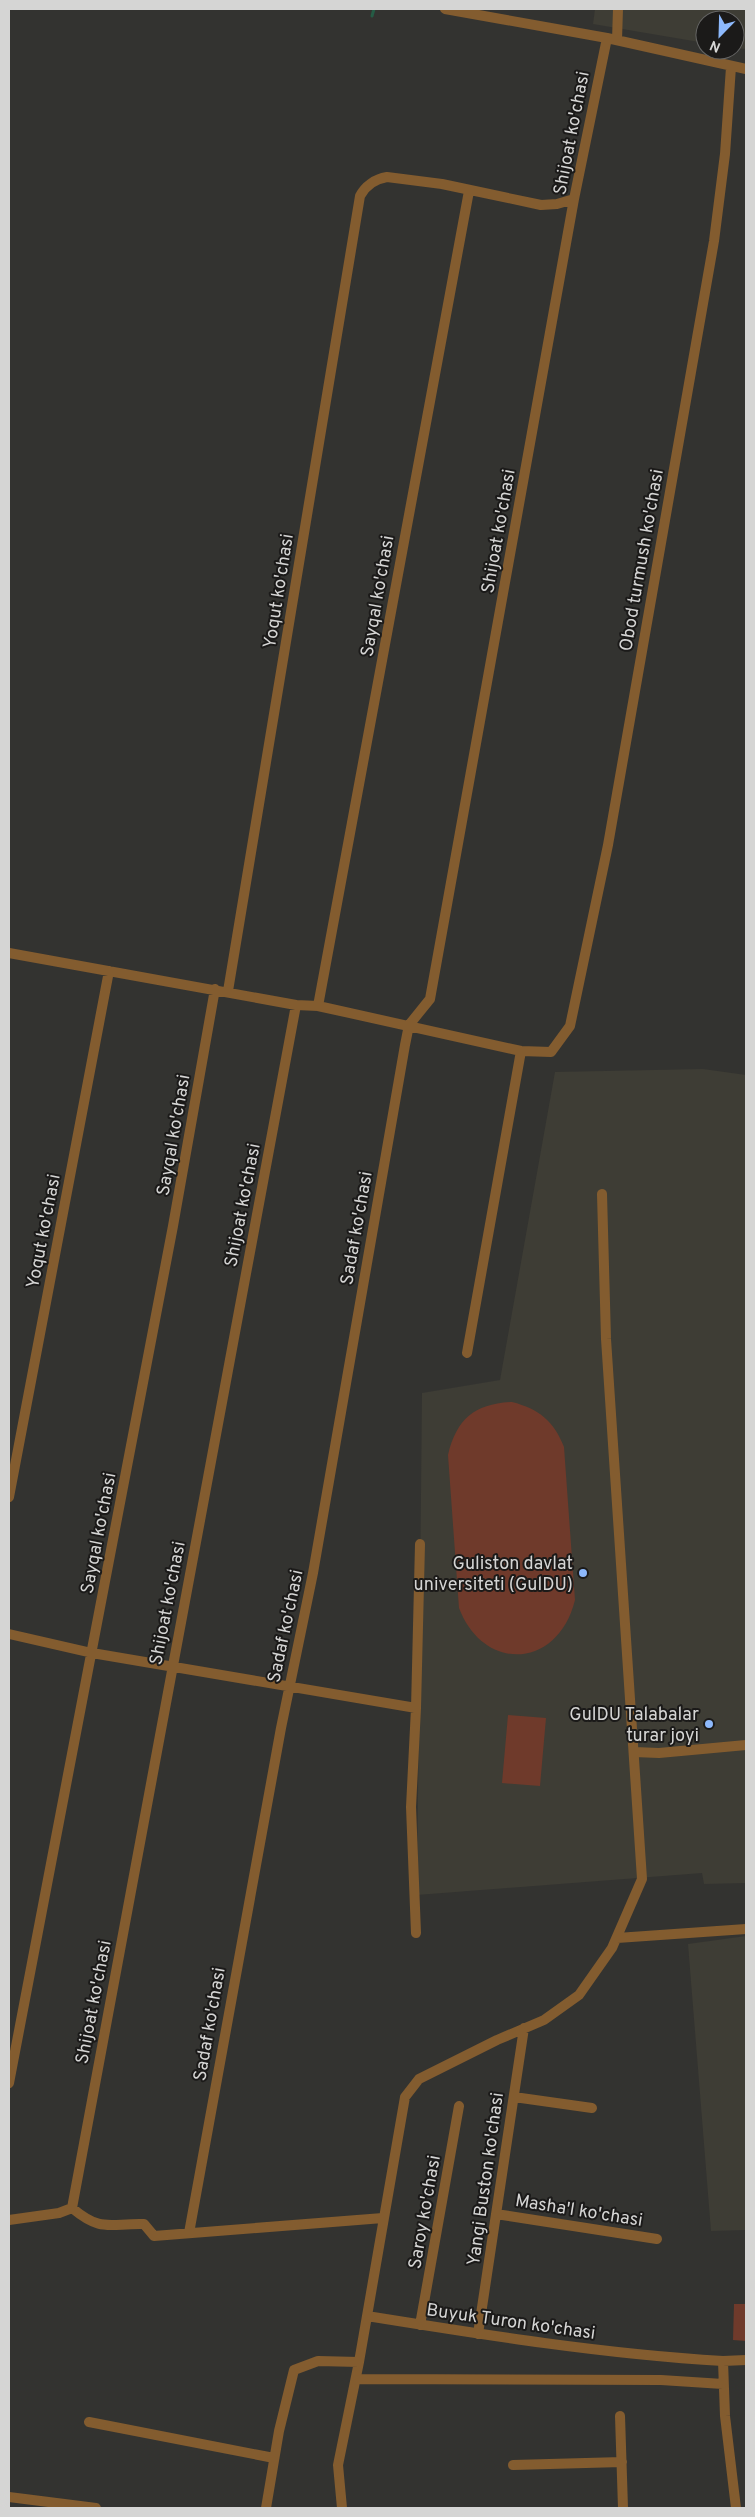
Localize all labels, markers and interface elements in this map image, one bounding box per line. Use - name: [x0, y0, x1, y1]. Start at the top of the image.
- north arrow: [695, 10, 745, 60]
- text: N: [708, 36, 723, 55]
- street label: Shijoat ko'chasi: [549, 69, 596, 197]
- street label: Shijoat ko'chasi: [477, 467, 522, 595]
- street label: Obod turmush ko'chasi: [615, 467, 670, 653]
- street label: Yoqut ko'chasi: [259, 532, 300, 650]
- street label: Sayqal ko'chasi: [356, 534, 400, 659]
- street label: Sayqal ko'chasi: [152, 1073, 196, 1198]
- street label: Shijoat ko'chasi: [220, 1141, 267, 1269]
- street label: Sadaf ko'chasi: [336, 1170, 379, 1287]
- street label: Yoqut ko'chasi: [22, 1172, 67, 1290]
- street label: Sayqal ko'chasi: [76, 1471, 122, 1596]
- street label: Shijoat ko'chasi: [145, 1539, 192, 1667]
- place label: Guliston davlat universiteti (GulDU): [414, 1553, 573, 1597]
- marker: Guliston davlat universiteti (GulDU): [577, 1567, 589, 1579]
- street label: Sadaf ko'chasi: [263, 1568, 310, 1685]
- place label: GulDU Talabalar turar joyi: [569, 1704, 699, 1748]
- marker: GulDU Talabalar turar joyi: [703, 1718, 715, 1730]
- street label: Shijoat ko'chasi: [71, 1938, 118, 2066]
- street label: Sadaf ko'chasi: [189, 1966, 232, 2083]
- street label: Yangi Buston ko'chasi: [463, 2091, 510, 2268]
- street label: Saroy ko'chasi: [404, 2153, 447, 2271]
- street label: Masha'l ko'chasi: [513, 2190, 644, 2233]
- street label: Buyuk Turon ko'chasi: [425, 2299, 597, 2346]

